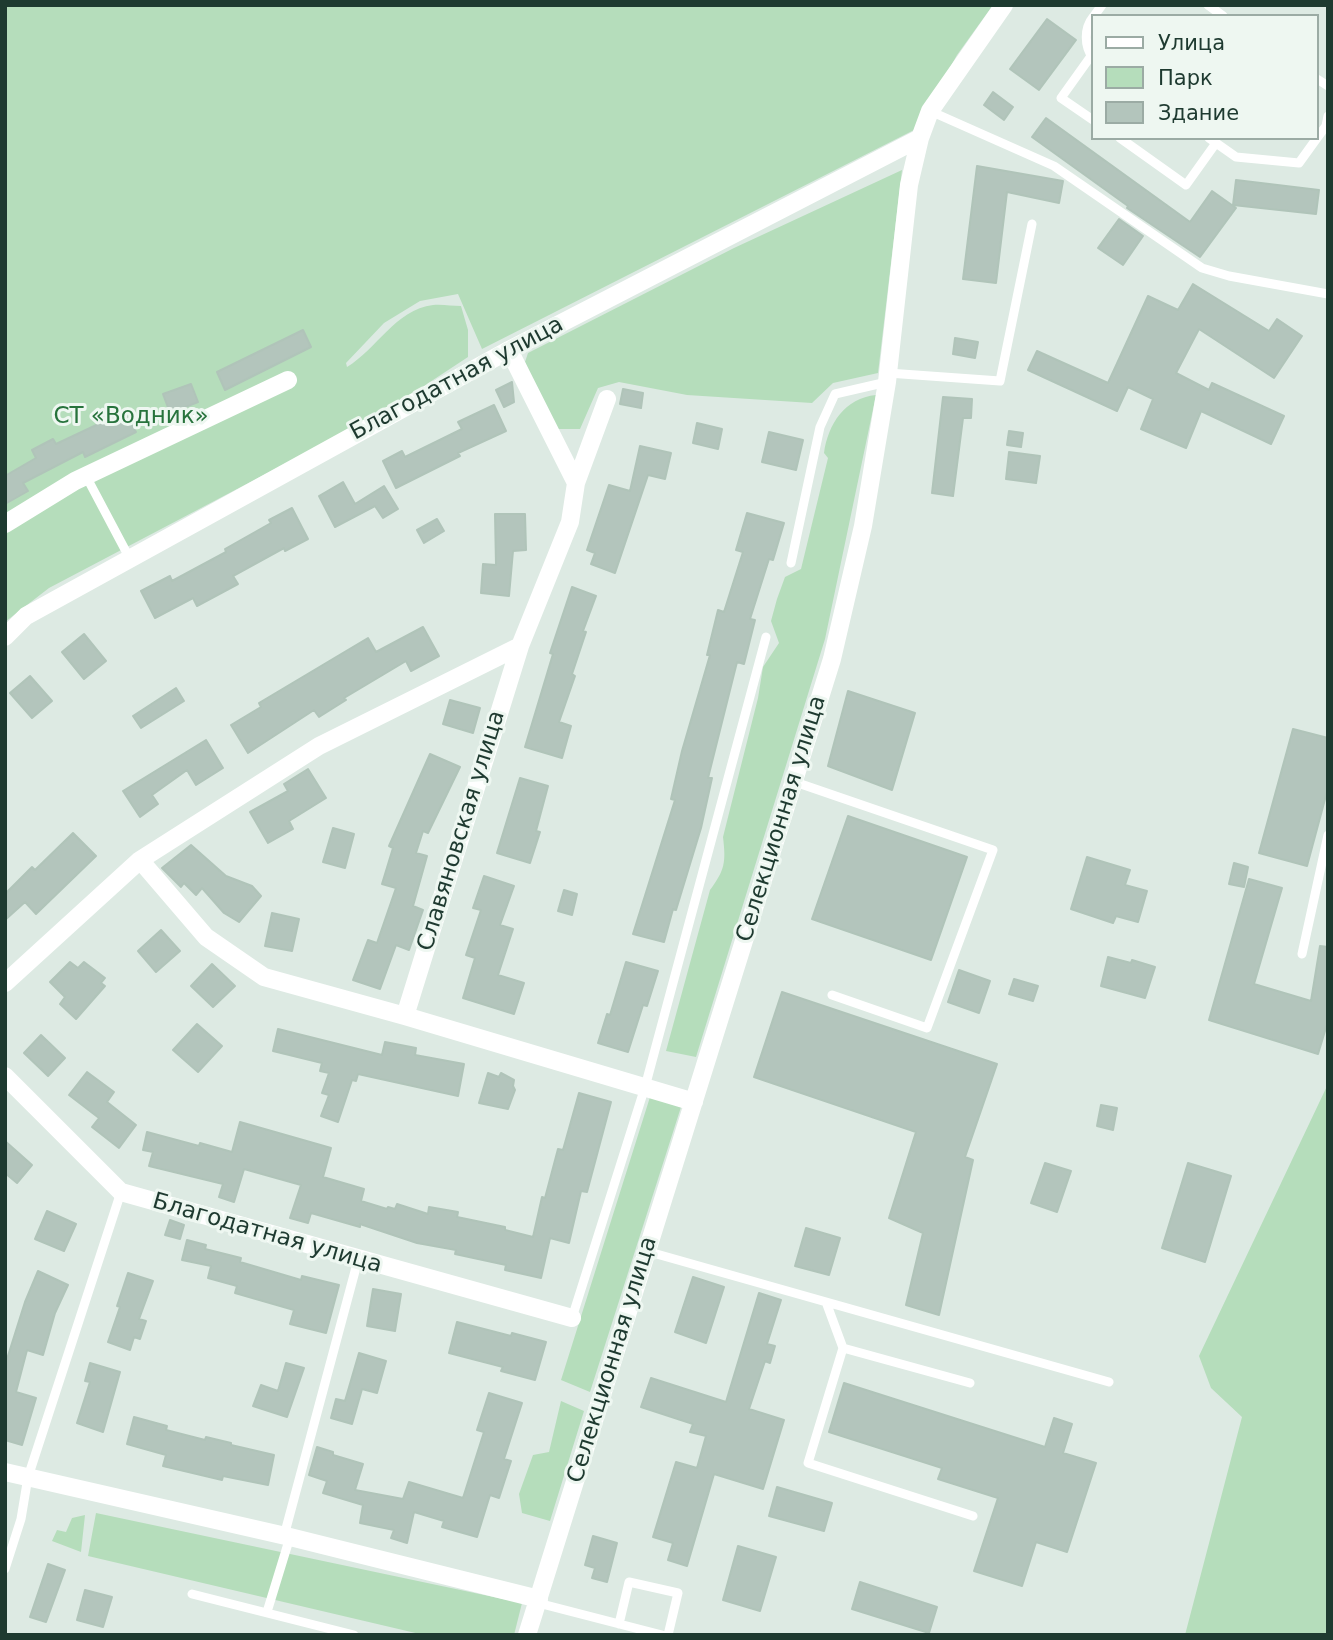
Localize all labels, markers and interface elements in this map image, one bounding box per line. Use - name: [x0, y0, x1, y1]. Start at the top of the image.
- legend: [1092, 14, 1319, 140]
- text: Улица: [1158, 31, 1225, 55]
- text: Парк: [1158, 66, 1213, 90]
- text: Здание: [1158, 101, 1239, 125]
- street label: Благодатная улица: [346, 311, 568, 447]
- park label: СТ «Водник»: [53, 403, 209, 431]
- street label: Селекционная улица: [731, 693, 833, 945]
- street label: Славяновская улица: [412, 708, 512, 954]
- street label: Благодатная улица: [149, 1188, 385, 1280]
- street label: Селекционная улица: [562, 1234, 664, 1486]

